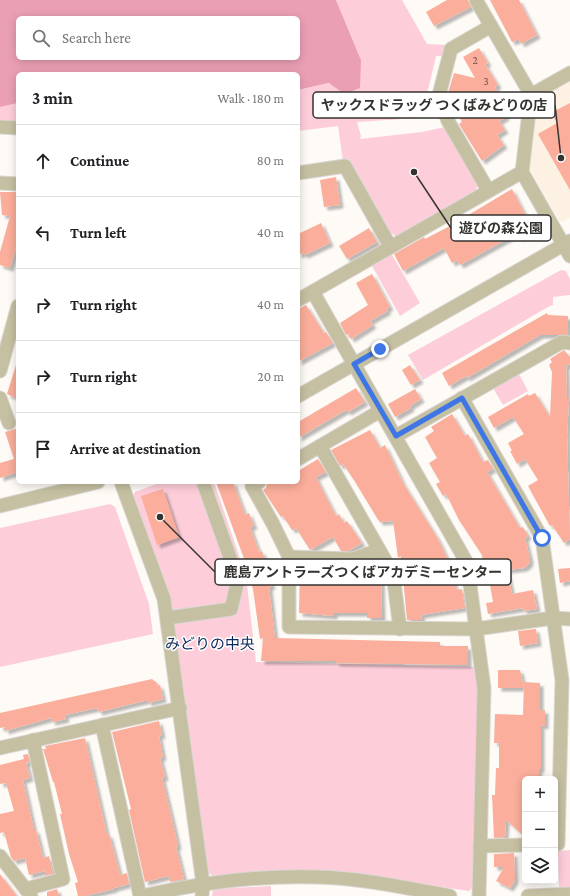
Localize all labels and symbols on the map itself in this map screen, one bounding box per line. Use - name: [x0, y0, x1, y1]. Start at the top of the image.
- house number: 2: [472, 54, 478, 66]
- house number: 3: [483, 75, 489, 87]
- callout: ヤックスドラッグ つくばみどりの店: [313, 92, 555, 118]
- text: ヤックスドラッグ つくばみどりの店: [321, 97, 547, 113]
- callout: 遊びの森公園: [451, 215, 551, 241]
- text: 遊びの森公園: [459, 220, 543, 236]
- route end: [371, 340, 389, 358]
- route start: [533, 529, 551, 547]
- callout: 鹿島アントラーズつくばアカデミーセンター: [215, 559, 511, 585]
- text: 鹿島アントラーズつくばアカデミーセンター: [224, 564, 502, 580]
- district label: みどりの中央: [165, 636, 255, 652]

